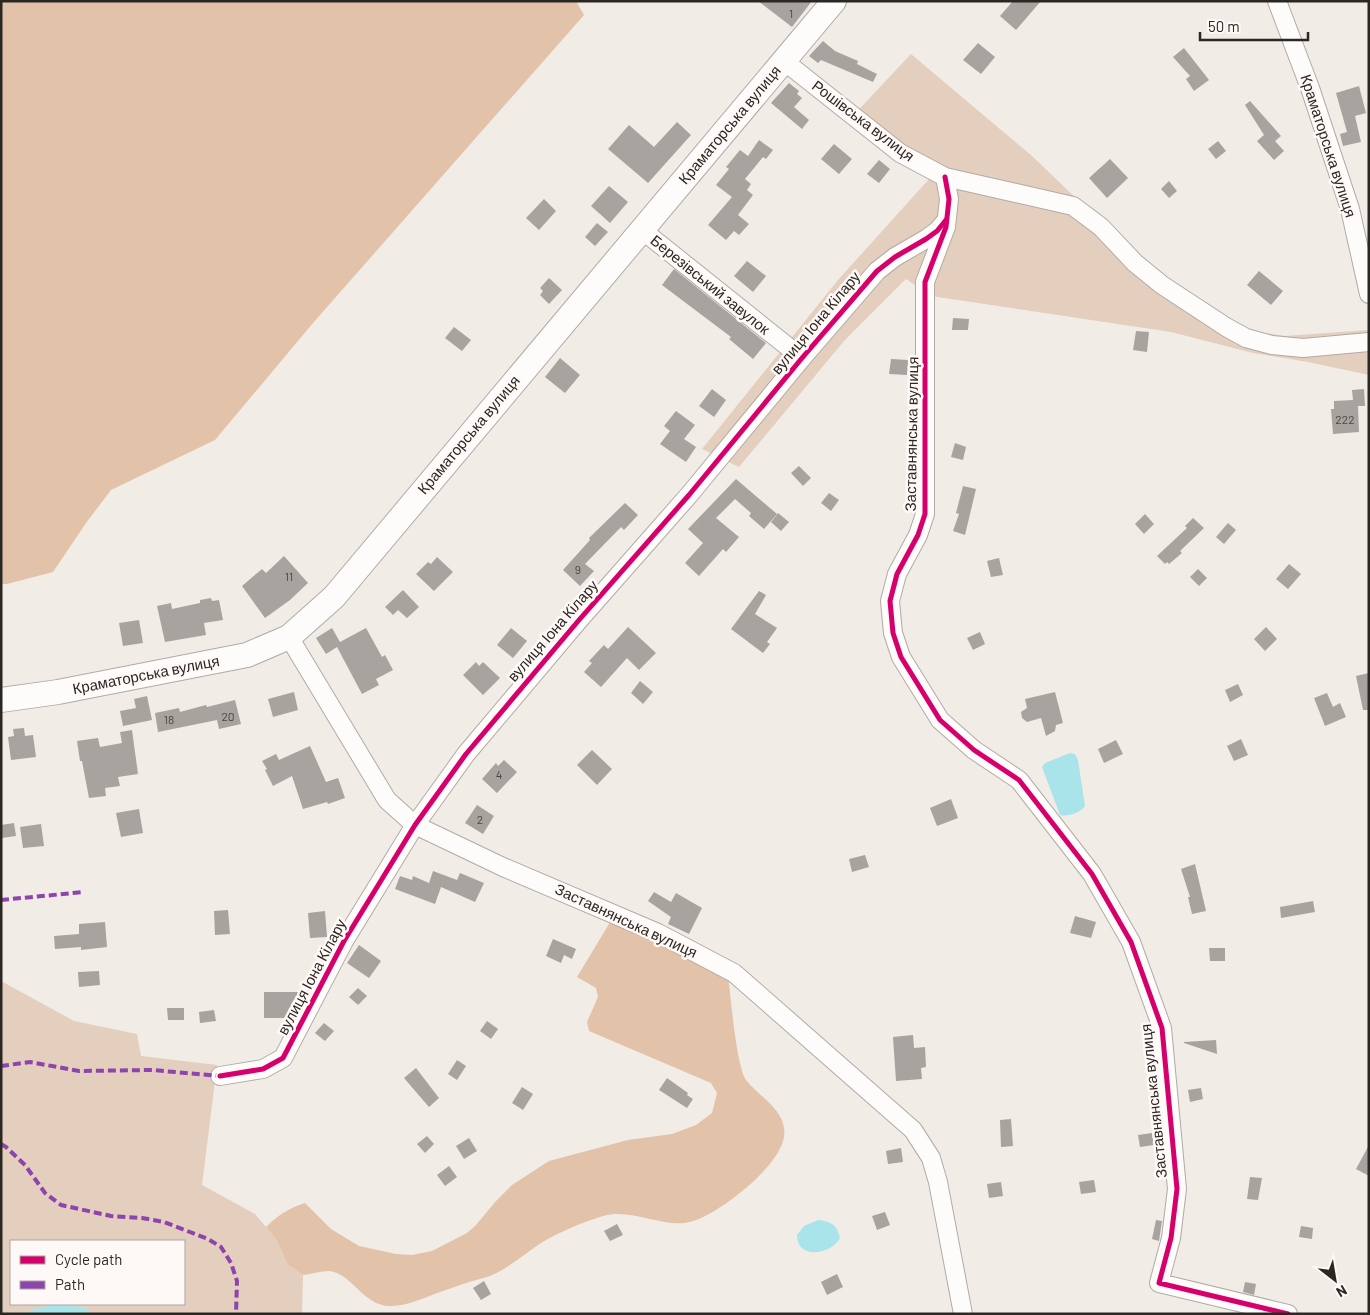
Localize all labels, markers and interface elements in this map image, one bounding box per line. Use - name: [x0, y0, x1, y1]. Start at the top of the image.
- house number: 1: [789, 6, 793, 20]
- scale bar: [1200, 10, 1308, 42]
- text: 50 m: [1208, 17, 1240, 35]
- street label: Краматорська вулиця: [674, 61, 784, 187]
- street label: Краматорська вулиця: [1297, 72, 1361, 219]
- street label: Рошівська вулиця: [809, 76, 918, 164]
- street label: Березівський завулок: [647, 231, 774, 338]
- street label: вулиця Іона Кілару: [767, 267, 864, 377]
- street label: Заставнянська вулиця: [901, 356, 921, 512]
- street label: Краматорська вулиця: [413, 371, 523, 497]
- house number: 222: [1335, 412, 1355, 426]
- house number: 9: [575, 562, 581, 576]
- house number: 11: [285, 569, 293, 583]
- street label: вулиця Іона Кілару: [503, 576, 602, 685]
- street label: Краматорська вулиця: [71, 651, 221, 697]
- house number: 20: [221, 709, 235, 723]
- house number: 18: [164, 712, 174, 726]
- house number: 4: [496, 767, 502, 781]
- house number: 2: [477, 812, 483, 826]
- street label: Заставнянська вулиця: [552, 879, 700, 961]
- street label: вулиця Іона Кілару: [273, 915, 349, 1038]
- street label: Заставнянська вулиця: [1136, 1023, 1170, 1179]
- legend: [10, 1240, 185, 1305]
- text: Cycle path: [55, 1250, 122, 1268]
- north arrow: [1310, 1255, 1360, 1305]
- text: Path: [55, 1275, 85, 1293]
- text: N: [1334, 1282, 1350, 1301]

